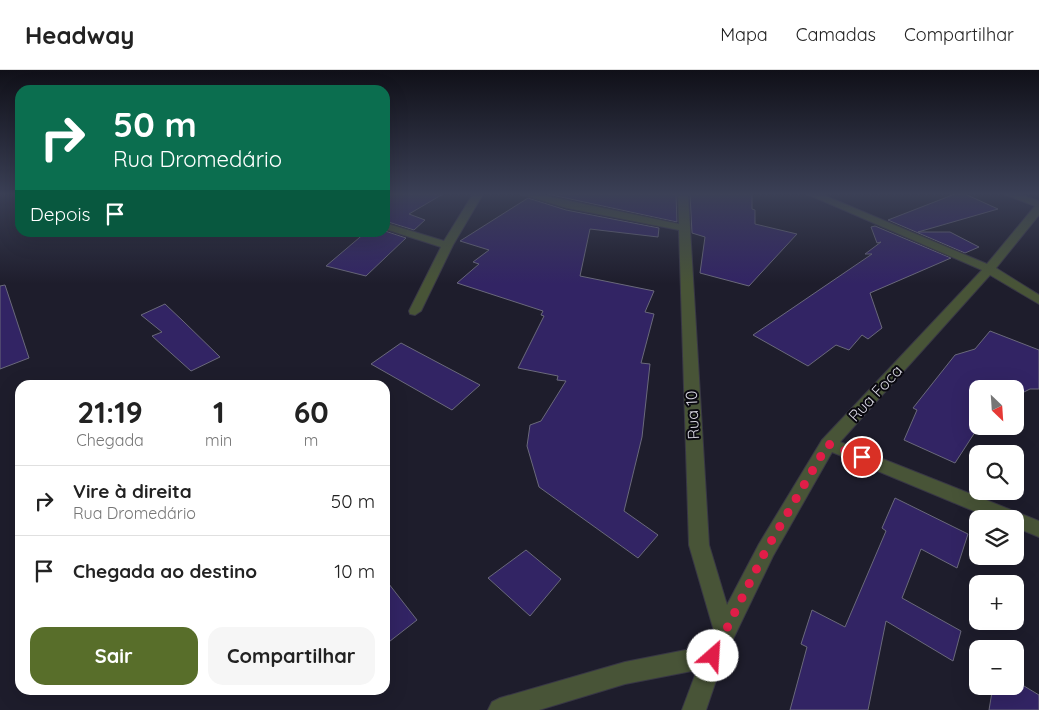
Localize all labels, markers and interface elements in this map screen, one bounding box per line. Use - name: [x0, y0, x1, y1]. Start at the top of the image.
- text: Headway: [25, 20, 134, 50]
- text: Mapa: [720, 23, 768, 46]
- text: Camadas: [796, 23, 876, 46]
- text: Compartilhar: [904, 23, 1014, 46]
- text: 50 m: [113, 102, 197, 146]
- icon: right: [30, 105, 95, 170]
- text: Rua Dromedário: [113, 145, 282, 173]
- icon: arrive: [101, 200, 129, 228]
- text: Depois: [30, 202, 91, 226]
- street label: Rua Foca: [844, 361, 906, 425]
- north arrow: [969, 380, 1024, 435]
- map controls: [969, 380, 1024, 695]
- street label: Rua 10: [681, 390, 703, 440]
- text: 21:19: [77, 393, 143, 431]
- text: 1: [213, 393, 225, 431]
- text: 60: [294, 393, 329, 431]
- text: Chegada: [76, 430, 144, 450]
- text: min: [205, 430, 232, 450]
- text: m: [304, 430, 318, 450]
- pin: [841, 436, 883, 478]
- icon: arrive: [848, 443, 876, 471]
- button: search: [969, 445, 1024, 500]
- text: Vire à direita: [73, 479, 192, 503]
- icon: right: [30, 487, 58, 515]
- text: 50 m: [331, 489, 375, 513]
- text: Rua Dromedário: [73, 503, 196, 523]
- button: layers: [969, 510, 1024, 565]
- icon: arrive: [30, 557, 58, 585]
- text: Chegada ao destino: [73, 559, 257, 583]
- text: 10 m: [334, 559, 375, 583]
- button: +: [969, 575, 1024, 630]
- button: Sair: [30, 627, 198, 685]
- button: Compartilhar: [208, 627, 375, 685]
- position arrow: [686, 629, 738, 681]
- button: −: [969, 640, 1024, 695]

